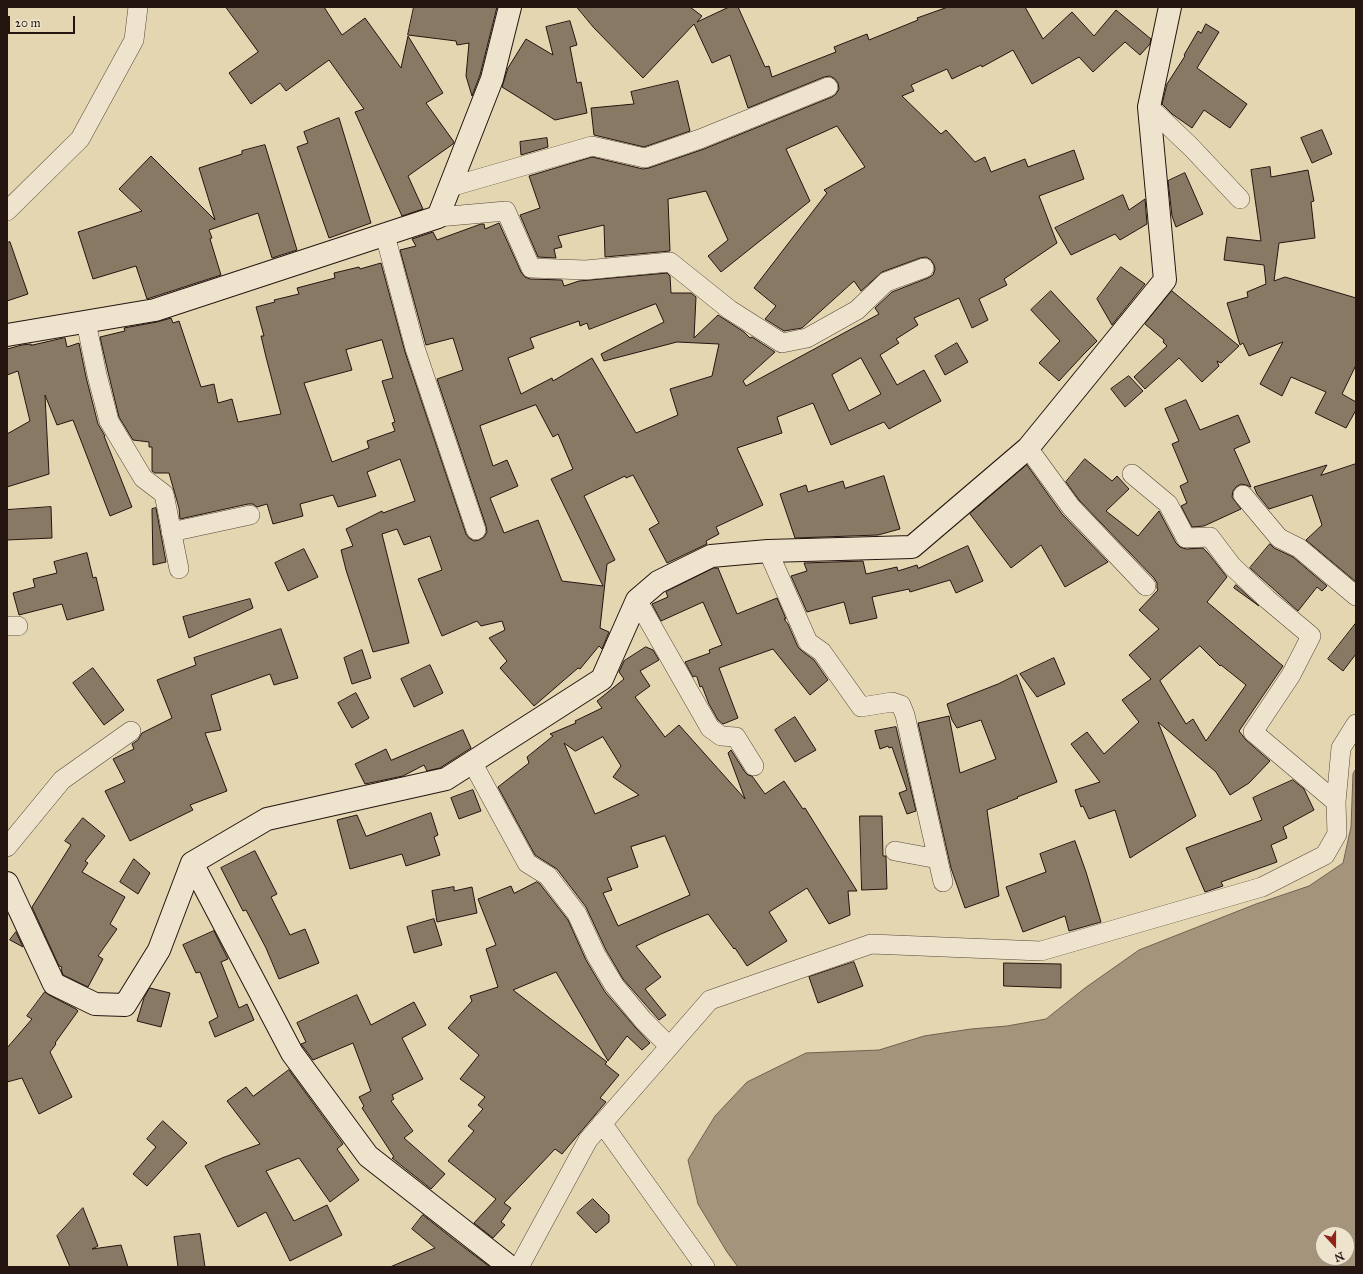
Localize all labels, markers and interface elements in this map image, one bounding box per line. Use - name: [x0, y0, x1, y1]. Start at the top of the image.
- scale bar: [10, 8, 77, 34]
- text: 20 m: [15, 16, 41, 30]
- north arrow: [1315, 1226, 1355, 1266]
- text: N: [1332, 1249, 1346, 1264]

